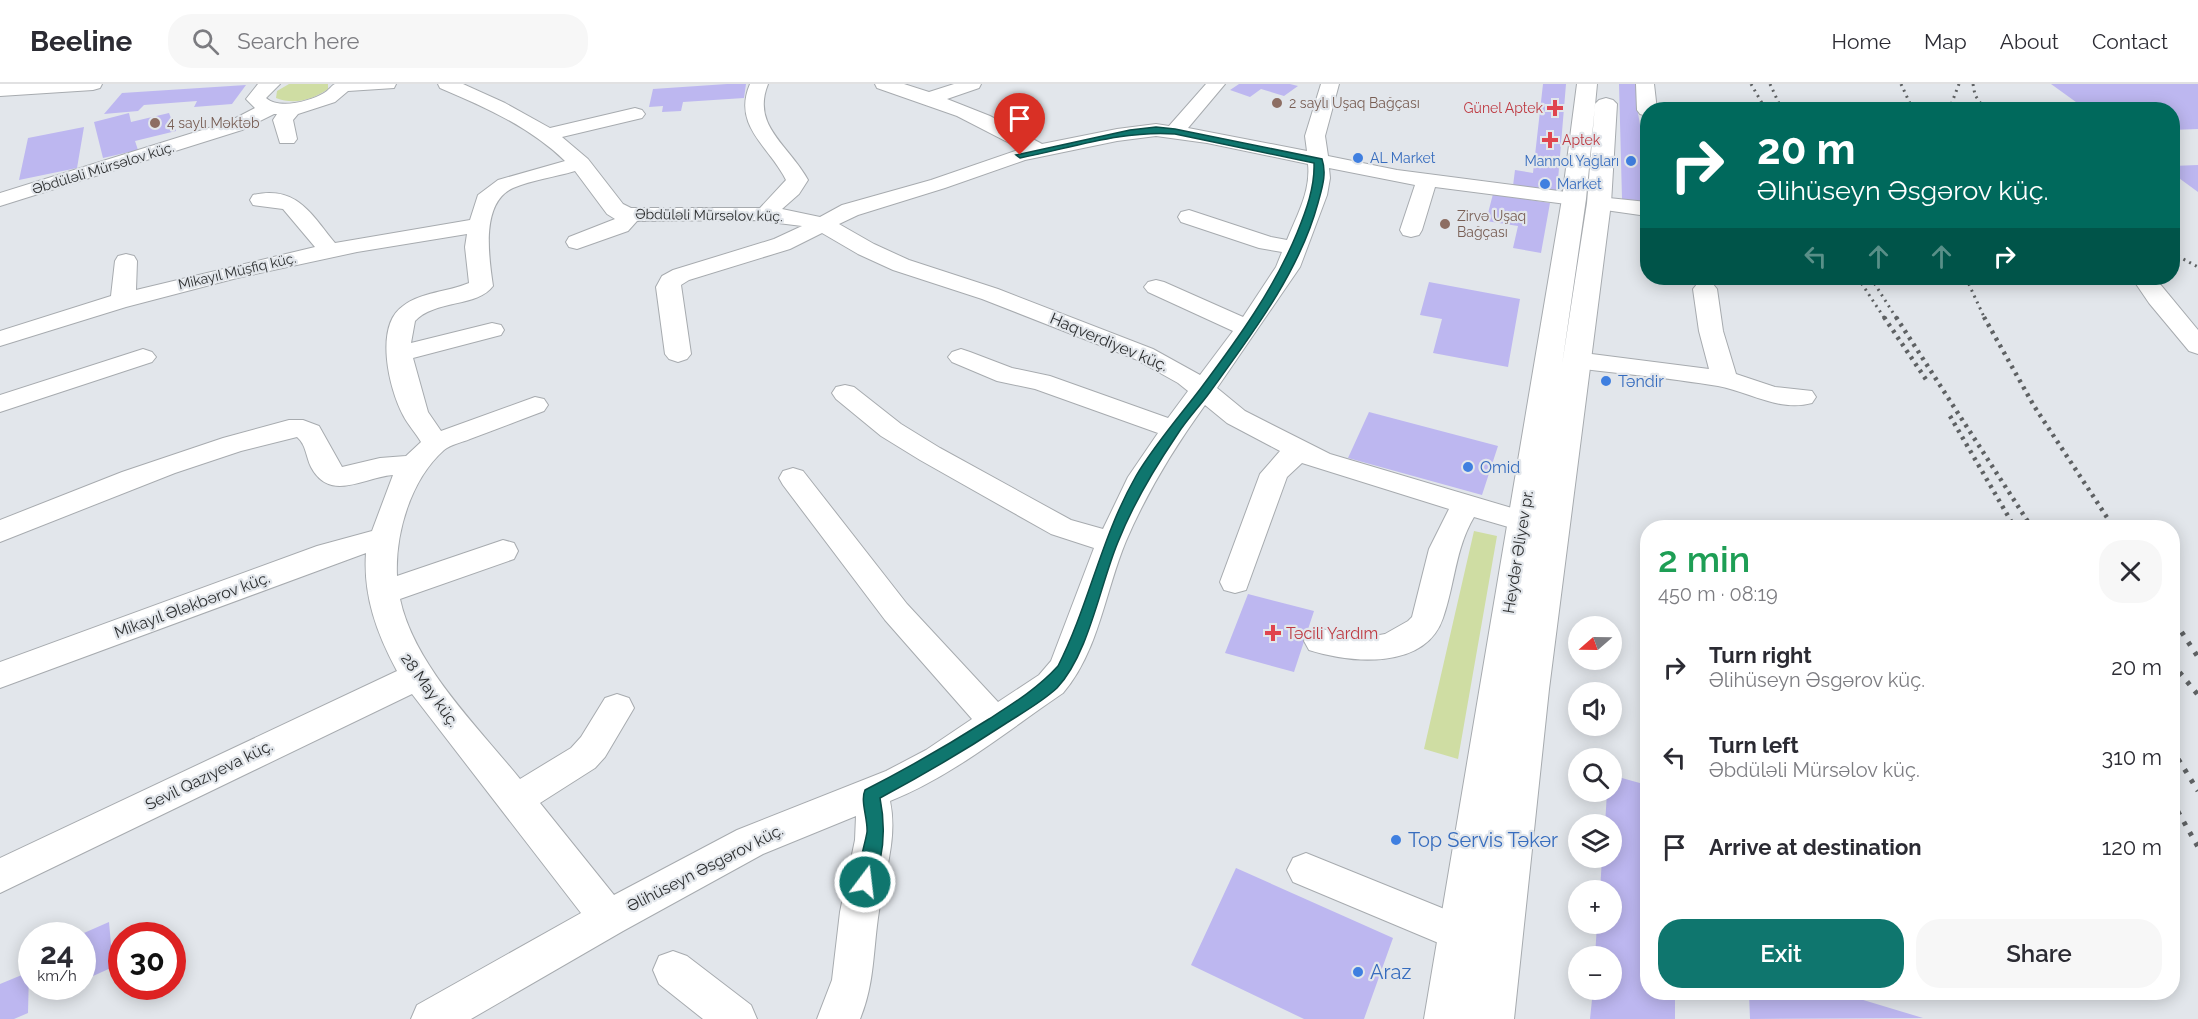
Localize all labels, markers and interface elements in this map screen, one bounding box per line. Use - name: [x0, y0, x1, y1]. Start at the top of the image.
- search box: [168, 14, 588, 68]
- text: Beeline: [30, 25, 132, 58]
- icon: search: [189, 25, 222, 58]
- text: Search here: [237, 28, 359, 54]
- text: Home: [1832, 29, 1891, 54]
- text: Map: [1924, 29, 1967, 54]
- text: About: [2000, 29, 2059, 54]
- text: Contact: [2092, 29, 2168, 54]
- pin: [994, 93, 1045, 155]
- place label: 2 saylı Uşaq Bağçası: [1289, 95, 1420, 111]
- marker: 2 saylı Uşaq Bağçası: [1270, 96, 1284, 110]
- place label: Günel Aptek: [1464, 100, 1544, 116]
- marker: Günel Aptek: [1548, 101, 1562, 115]
- icon: arrive: [1003, 102, 1036, 135]
- place label: 4 saylı Məktəb: [167, 115, 260, 131]
- marker: 4 saylı Məktəb: [148, 116, 162, 130]
- text: 20 m: [1757, 125, 1856, 174]
- icon: right: [1658, 126, 1736, 204]
- place label: Aptek: [1562, 132, 1601, 148]
- marker: Aptek: [1543, 133, 1557, 147]
- street label: Əbdüləli Mürsəlov küç.: [30, 139, 176, 197]
- place label: AL Market: [1370, 150, 1436, 166]
- marker: AL Market: [1351, 151, 1365, 165]
- place label: Mannol Yağları: [1525, 153, 1619, 169]
- marker: Mannol Yağları: [1624, 154, 1638, 168]
- text: Əlihüseyn Əsgərov küç.: [1757, 175, 2049, 206]
- place label: Market: [1557, 176, 1602, 192]
- marker: Market: [1538, 177, 1552, 191]
- street label: Əbdüləli Mürsəlov küç.: [635, 206, 783, 224]
- place label: Zirvə Uşaq Bağçası: [1457, 208, 1526, 240]
- marker: Zirvə Uşaq Bağçası: [1438, 217, 1452, 231]
- icon: left: [1799, 240, 1832, 273]
- icon: ahead: [1862, 240, 1895, 273]
- icon: ahead: [1925, 240, 1958, 273]
- icon: right: [1988, 240, 2021, 273]
- street label: Mikayıl Müşfiq küç.: [177, 250, 297, 292]
- street label: Haqverdiyev küç.: [1047, 309, 1171, 375]
- place label: Təndir: [1618, 372, 1664, 391]
- marker: Təndir: [1599, 374, 1613, 388]
- place label: Omid: [1480, 458, 1520, 477]
- marker: Omid: [1461, 460, 1475, 474]
- street label: Heydər Əliyev pr.: [1499, 489, 1537, 615]
- text: 2 min: [1658, 538, 1750, 580]
- button: close: [2099, 540, 2162, 603]
- street label: Mikayıl Ələkbərov küç.: [112, 568, 272, 642]
- text: 450 m · 08:19: [1658, 582, 1778, 606]
- north arrow: [1568, 616, 1622, 670]
- map controls: [1568, 616, 1622, 1000]
- marker: Təcili Yardım: [1264, 624, 1282, 642]
- place label: Təcili Yardım: [1286, 624, 1378, 643]
- text: Turn right: [1709, 642, 1812, 668]
- street label: 28 May küç.: [397, 649, 463, 731]
- icon: right: [1658, 651, 1691, 684]
- text: 20 m: [2111, 654, 2162, 680]
- text: Əlihüseyn Əsgərov küç.: [1709, 668, 1925, 692]
- button: sound: [1568, 682, 1622, 736]
- text: Turn left: [1709, 732, 1799, 758]
- street label: Sevil Qazıyeva küç.: [142, 736, 276, 814]
- icon: left: [1658, 741, 1691, 774]
- text: 310 m: [2102, 744, 2162, 770]
- button: search: [1568, 748, 1622, 802]
- text: Əbdüləli Mürsəlov küç.: [1709, 758, 1920, 782]
- button: layers: [1568, 814, 1622, 868]
- street label: Əlihüseyn Əsgərov küç.: [624, 820, 786, 916]
- place label: Top Servis Təkər: [1408, 828, 1558, 852]
- icon: arrive: [1658, 831, 1691, 864]
- marker: Top Servis Təkər: [1389, 833, 1403, 847]
- text: Arrive at destination: [1709, 834, 1922, 860]
- text: 120 m: [2102, 834, 2162, 860]
- position arrow: [833, 850, 897, 914]
- button: +: [1568, 880, 1622, 934]
- button: Exit: [1658, 919, 1904, 988]
- button: Share: [1916, 919, 2162, 988]
- speed limit sign: 30: [108, 922, 186, 1000]
- text: 24: [40, 936, 74, 971]
- button: −: [1568, 946, 1622, 1000]
- place label: Araz: [1370, 960, 1411, 984]
- marker: Araz: [1351, 965, 1365, 979]
- text: km/h: [37, 967, 77, 985]

